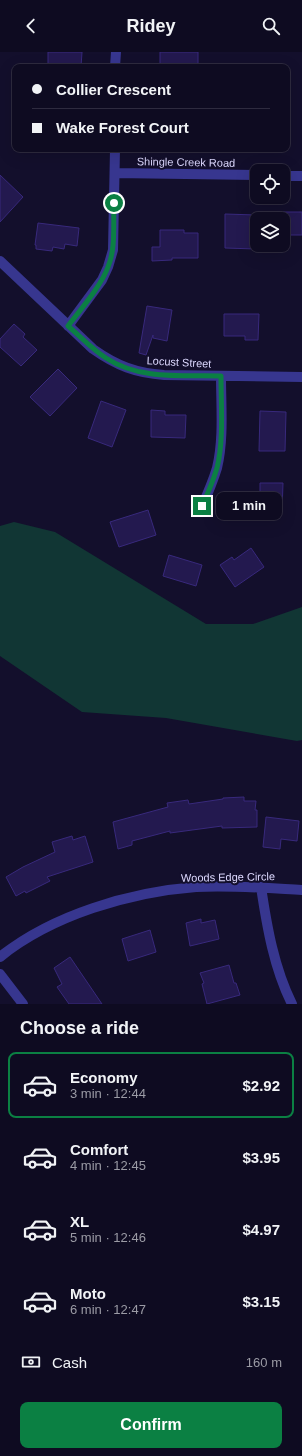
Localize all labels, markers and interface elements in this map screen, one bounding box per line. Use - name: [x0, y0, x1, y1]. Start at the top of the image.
- icon: back: [20, 15, 42, 37]
- icon: search: [260, 15, 282, 37]
- text: Ridey: [126, 16, 176, 36]
- text: Collier Crescent: [56, 81, 171, 98]
- text: Wake Forest Court: [56, 119, 189, 136]
- street label: Shingle Creek Road: [137, 155, 235, 169]
- map controls: [250, 164, 290, 252]
- button: locate: [250, 164, 290, 204]
- route start: [105, 194, 123, 212]
- button: layers: [250, 212, 290, 252]
- street label: Locust Street: [146, 354, 212, 370]
- callout: 1 min: [216, 492, 282, 520]
- route end: [193, 497, 211, 515]
- text: 1 min: [232, 498, 266, 513]
- street label: Woods Edge Circle: [181, 870, 275, 884]
- text: Choose a ride: [20, 1018, 139, 1038]
- icon: car: [22, 1067, 58, 1103]
- text: Economy: [70, 1069, 138, 1086]
- text: $2.92: [242, 1077, 280, 1094]
- text: 3 min · 12:44: [70, 1086, 146, 1101]
- icon: car: [22, 1139, 58, 1175]
- text: Comfort: [70, 1141, 128, 1158]
- text: $3.95: [242, 1149, 280, 1166]
- text: 4 min · 12:45: [70, 1158, 146, 1173]
- icon: car: [22, 1211, 58, 1247]
- text: XL: [70, 1213, 89, 1230]
- text: $4.97: [242, 1221, 280, 1238]
- text: 5 min · 12:46: [70, 1230, 146, 1245]
- icon: car: [22, 1283, 58, 1319]
- text: Moto: [70, 1285, 106, 1302]
- text: $3.15: [242, 1293, 280, 1310]
- text: 6 min · 12:47: [70, 1302, 146, 1317]
- icon: cash: [20, 1351, 42, 1373]
- text: Cash: [52, 1354, 87, 1371]
- text: 160 m: [246, 1355, 282, 1370]
- button: Confirm: [20, 1402, 282, 1448]

